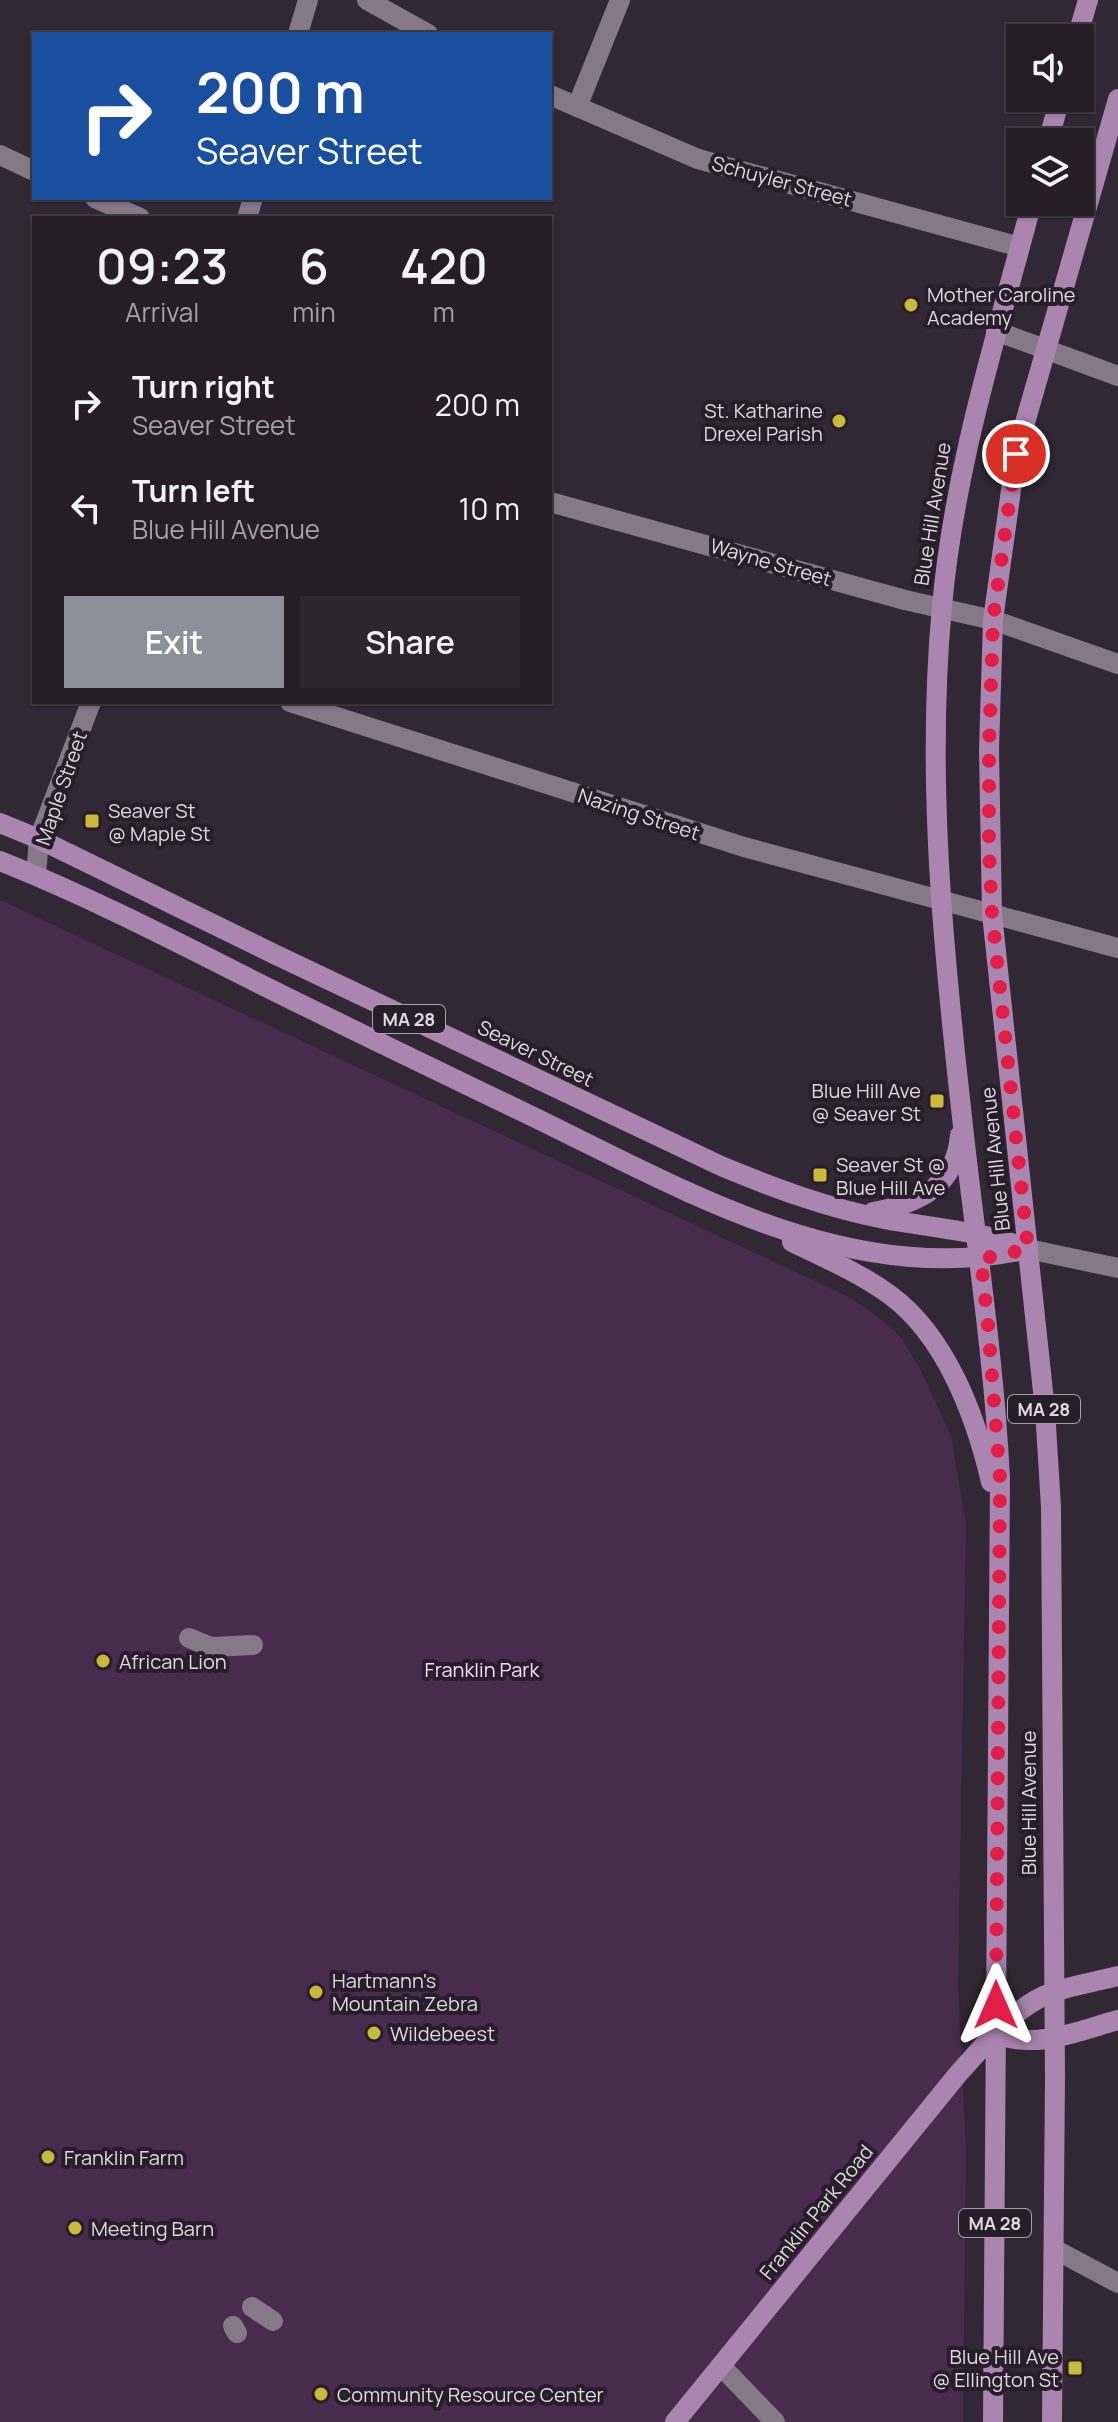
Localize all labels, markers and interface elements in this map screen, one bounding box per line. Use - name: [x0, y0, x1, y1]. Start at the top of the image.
- map controls: [1006, 24, 1094, 216]
- button: sound: [1006, 24, 1094, 112]
- text: 200 m: [196, 53, 365, 130]
- icon: right: [64, 64, 168, 168]
- text: Seaver Street: [196, 126, 423, 175]
- button: layers: [1006, 128, 1094, 216]
- street label: Schuyler Street: [709, 149, 855, 213]
- text: 09:23: [96, 233, 228, 298]
- text: 6: [299, 233, 329, 298]
- text: 420: [400, 233, 488, 298]
- place label: Mother Caroline Academy: [927, 281, 1076, 331]
- text: Arrival: [125, 294, 199, 330]
- text: min: [292, 294, 336, 330]
- text: m: [433, 294, 455, 330]
- marker: Mother Caroline Academy: [902, 296, 920, 314]
- text: Turn right: [132, 366, 275, 407]
- icon: right: [64, 382, 108, 426]
- text: 200 m: [435, 384, 520, 425]
- place label: St. Katharine Drexel Parish: [704, 397, 823, 447]
- text: Seaver Street: [132, 407, 296, 443]
- marker: St. Katharine Drexel Parish: [830, 412, 848, 430]
- pin: [982, 420, 1050, 488]
- icon: arrive: [994, 432, 1038, 476]
- street label: Blue Hill Avenue: [907, 440, 957, 588]
- text: Turn left: [132, 470, 255, 511]
- icon: left: [64, 486, 108, 530]
- text: 10 m: [459, 488, 520, 529]
- text: Blue Hill Avenue: [132, 511, 320, 547]
- street label: Wayne Street: [707, 532, 835, 592]
- button: Exit: [64, 596, 284, 688]
- button: Share: [300, 596, 520, 688]
- street label: Maple Street: [29, 727, 93, 849]
- street label: Nazing Street: [575, 782, 703, 846]
- place label: Seaver St @ Maple St: [108, 797, 211, 847]
- marker: Seaver St @ Maple St: [83, 812, 101, 830]
- road number: MA 28: [373, 1005, 445, 1033]
- street label: Seaver Street: [473, 1013, 599, 1093]
- place label: Blue Hill Ave @ Seaver St: [811, 1077, 921, 1127]
- street label: Blue Hill Avenue: [974, 1086, 1016, 1232]
- marker: Blue Hill Ave @ Seaver St: [928, 1092, 946, 1110]
- place label: Seaver St @ Blue Hill Ave: [836, 1151, 946, 1201]
- marker: Seaver St @ Blue Hill Ave: [811, 1166, 829, 1184]
- road number: MA 28: [1008, 1395, 1080, 1423]
- place label: African Lion: [119, 1648, 227, 1675]
- marker: African Lion: [94, 1652, 112, 1670]
- park label: Franklin Park: [425, 1656, 541, 1683]
- street label: Blue Hill Avenue: [1015, 1731, 1042, 1875]
- position arrow: [954, 1963, 1038, 2047]
- place label: Hartmann's Mountain Zebra: [332, 1967, 478, 2017]
- marker: Hartmann's Mountain Zebra: [307, 1983, 325, 2001]
- place label: Wildebeest: [390, 2020, 495, 2047]
- marker: Wildebeest: [365, 2024, 383, 2042]
- street label: Franklin Park Road: [753, 2139, 879, 2285]
- place label: Franklin Farm: [64, 2144, 184, 2171]
- marker: Franklin Farm: [39, 2148, 57, 2166]
- road number: MA 28: [959, 2209, 1031, 2237]
- place label: Meeting Barn: [91, 2215, 214, 2242]
- marker: Meeting Barn: [66, 2219, 84, 2237]
- place label: Blue Hill Ave @ Ellington St: [932, 2343, 1059, 2393]
- marker: Blue Hill Ave @ Ellington St: [1066, 2359, 1084, 2377]
- place label: Community Resource Center: [337, 2381, 604, 2408]
- marker: Community Resource Center: [312, 2385, 330, 2403]

